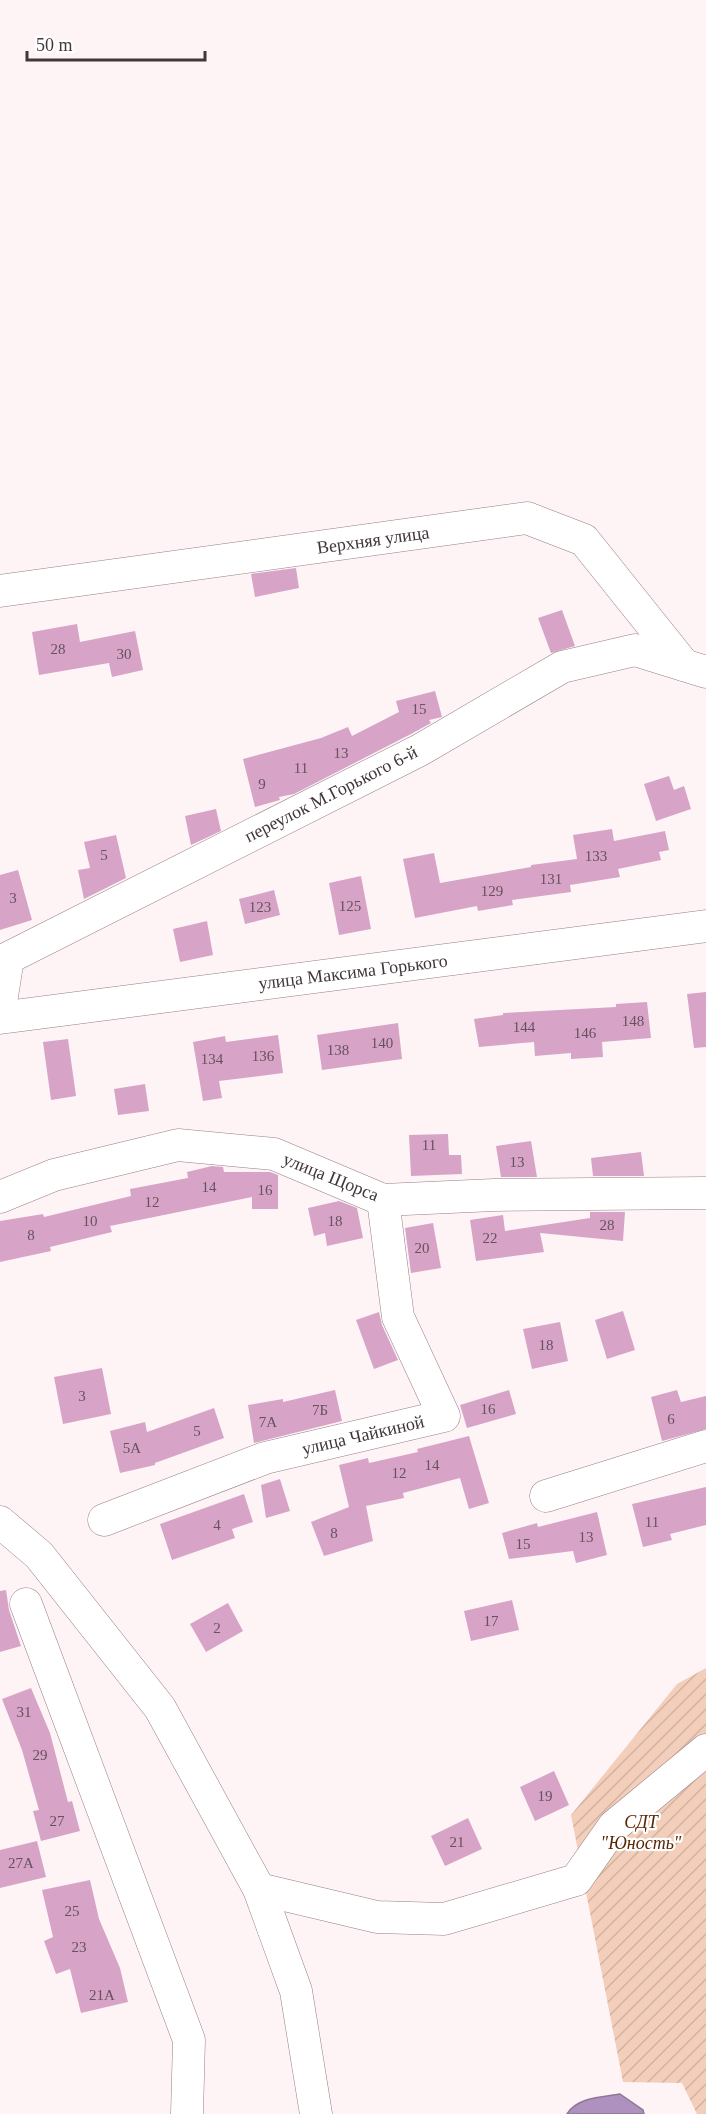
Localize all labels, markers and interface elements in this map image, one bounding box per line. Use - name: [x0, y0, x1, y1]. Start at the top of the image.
- scale bar: [27, 24, 206, 62]
- text: 50 m: [36, 35, 73, 55]
- street label: Верхняя улица: [316, 522, 430, 558]
- house number: 28: [51, 641, 66, 657]
- house number: 30: [117, 646, 132, 662]
- house number: 15: [412, 701, 427, 717]
- street label: переулок М.Горького 6-й: [241, 742, 421, 846]
- house number: 13: [334, 745, 349, 761]
- house number: 11: [294, 760, 308, 776]
- house number: 9: [258, 776, 266, 792]
- house number: 5: [100, 847, 108, 863]
- house number: 133: [585, 848, 607, 864]
- house number: 131: [540, 871, 562, 887]
- house number: 129: [481, 883, 503, 899]
- house number: 3: [9, 890, 17, 906]
- house number: 125: [339, 898, 361, 914]
- house number: 123: [249, 899, 271, 915]
- street label: улица Максима Горького: [257, 950, 449, 994]
- house number: 148: [622, 1013, 644, 1029]
- house number: 144: [513, 1019, 536, 1035]
- house number: 146: [574, 1025, 597, 1041]
- house number: 140: [371, 1035, 393, 1051]
- house number: 138: [327, 1042, 349, 1058]
- house number: 136: [252, 1048, 275, 1064]
- house number: 134: [201, 1051, 224, 1067]
- house number: 11: [422, 1137, 436, 1153]
- street label: улица Щорса: [280, 1149, 382, 1205]
- house number: 13: [510, 1154, 525, 1170]
- house number: 14: [202, 1179, 217, 1195]
- house number: 16: [258, 1182, 273, 1198]
- house number: 12: [145, 1194, 160, 1210]
- house number: 10: [83, 1213, 98, 1229]
- house number: 18: [328, 1213, 343, 1229]
- house number: 28: [600, 1217, 615, 1233]
- house number: 8: [27, 1227, 35, 1243]
- house number: 22: [483, 1230, 498, 1246]
- house number: 20: [415, 1240, 430, 1256]
- house number: 18: [539, 1337, 554, 1353]
- house number: 3: [78, 1388, 86, 1404]
- house number: 16: [481, 1401, 496, 1417]
- house number: 7Б: [312, 1402, 328, 1418]
- street label: улица Чайкиной: [300, 1411, 426, 1459]
- house number: 6: [667, 1411, 675, 1427]
- house number: 7А: [259, 1414, 277, 1430]
- house number: 5: [193, 1423, 201, 1439]
- house number: 5А: [123, 1440, 141, 1456]
- house number: 14: [425, 1457, 440, 1473]
- house number: 12: [392, 1465, 407, 1481]
- house number: 11: [645, 1514, 659, 1530]
- house number: 4: [213, 1517, 221, 1533]
- house number: 8: [330, 1525, 338, 1541]
- house number: 13: [579, 1529, 594, 1545]
- house number: 15: [516, 1536, 531, 1552]
- house number: 17: [484, 1613, 499, 1629]
- house number: 2: [213, 1620, 221, 1636]
- house number: 31: [17, 1704, 32, 1720]
- house number: 29: [33, 1747, 48, 1763]
- house number: 19: [538, 1788, 553, 1804]
- park label: СДТ "Юность": [601, 1812, 682, 1853]
- house number: 27: [50, 1813, 65, 1829]
- house number: 21: [450, 1834, 465, 1850]
- house number: 27А: [8, 1855, 34, 1871]
- house number: 25: [65, 1903, 80, 1919]
- house number: 23: [72, 1939, 87, 1955]
- house number: 21А: [89, 1987, 115, 2003]

